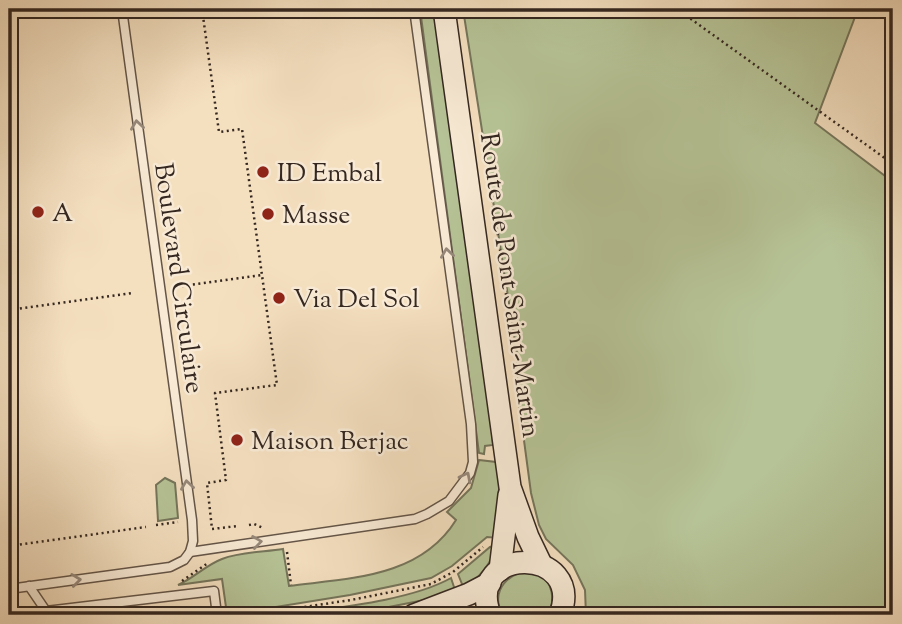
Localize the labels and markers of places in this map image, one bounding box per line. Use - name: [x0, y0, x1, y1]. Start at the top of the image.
- place label: ID Embal: [277, 156, 382, 193]
- marker: ID Embal: [255, 164, 271, 180]
- place label: A: [52, 196, 73, 233]
- place label: Masse: [282, 198, 350, 235]
- marker: A: [30, 204, 46, 220]
- marker: Masse: [260, 206, 276, 222]
- place label: Via Del Sol: [293, 282, 420, 319]
- marker: Via Del Sol: [271, 290, 287, 306]
- place label: Maison Berjac: [251, 424, 409, 461]
- marker: Maison Berjac: [229, 432, 245, 448]

